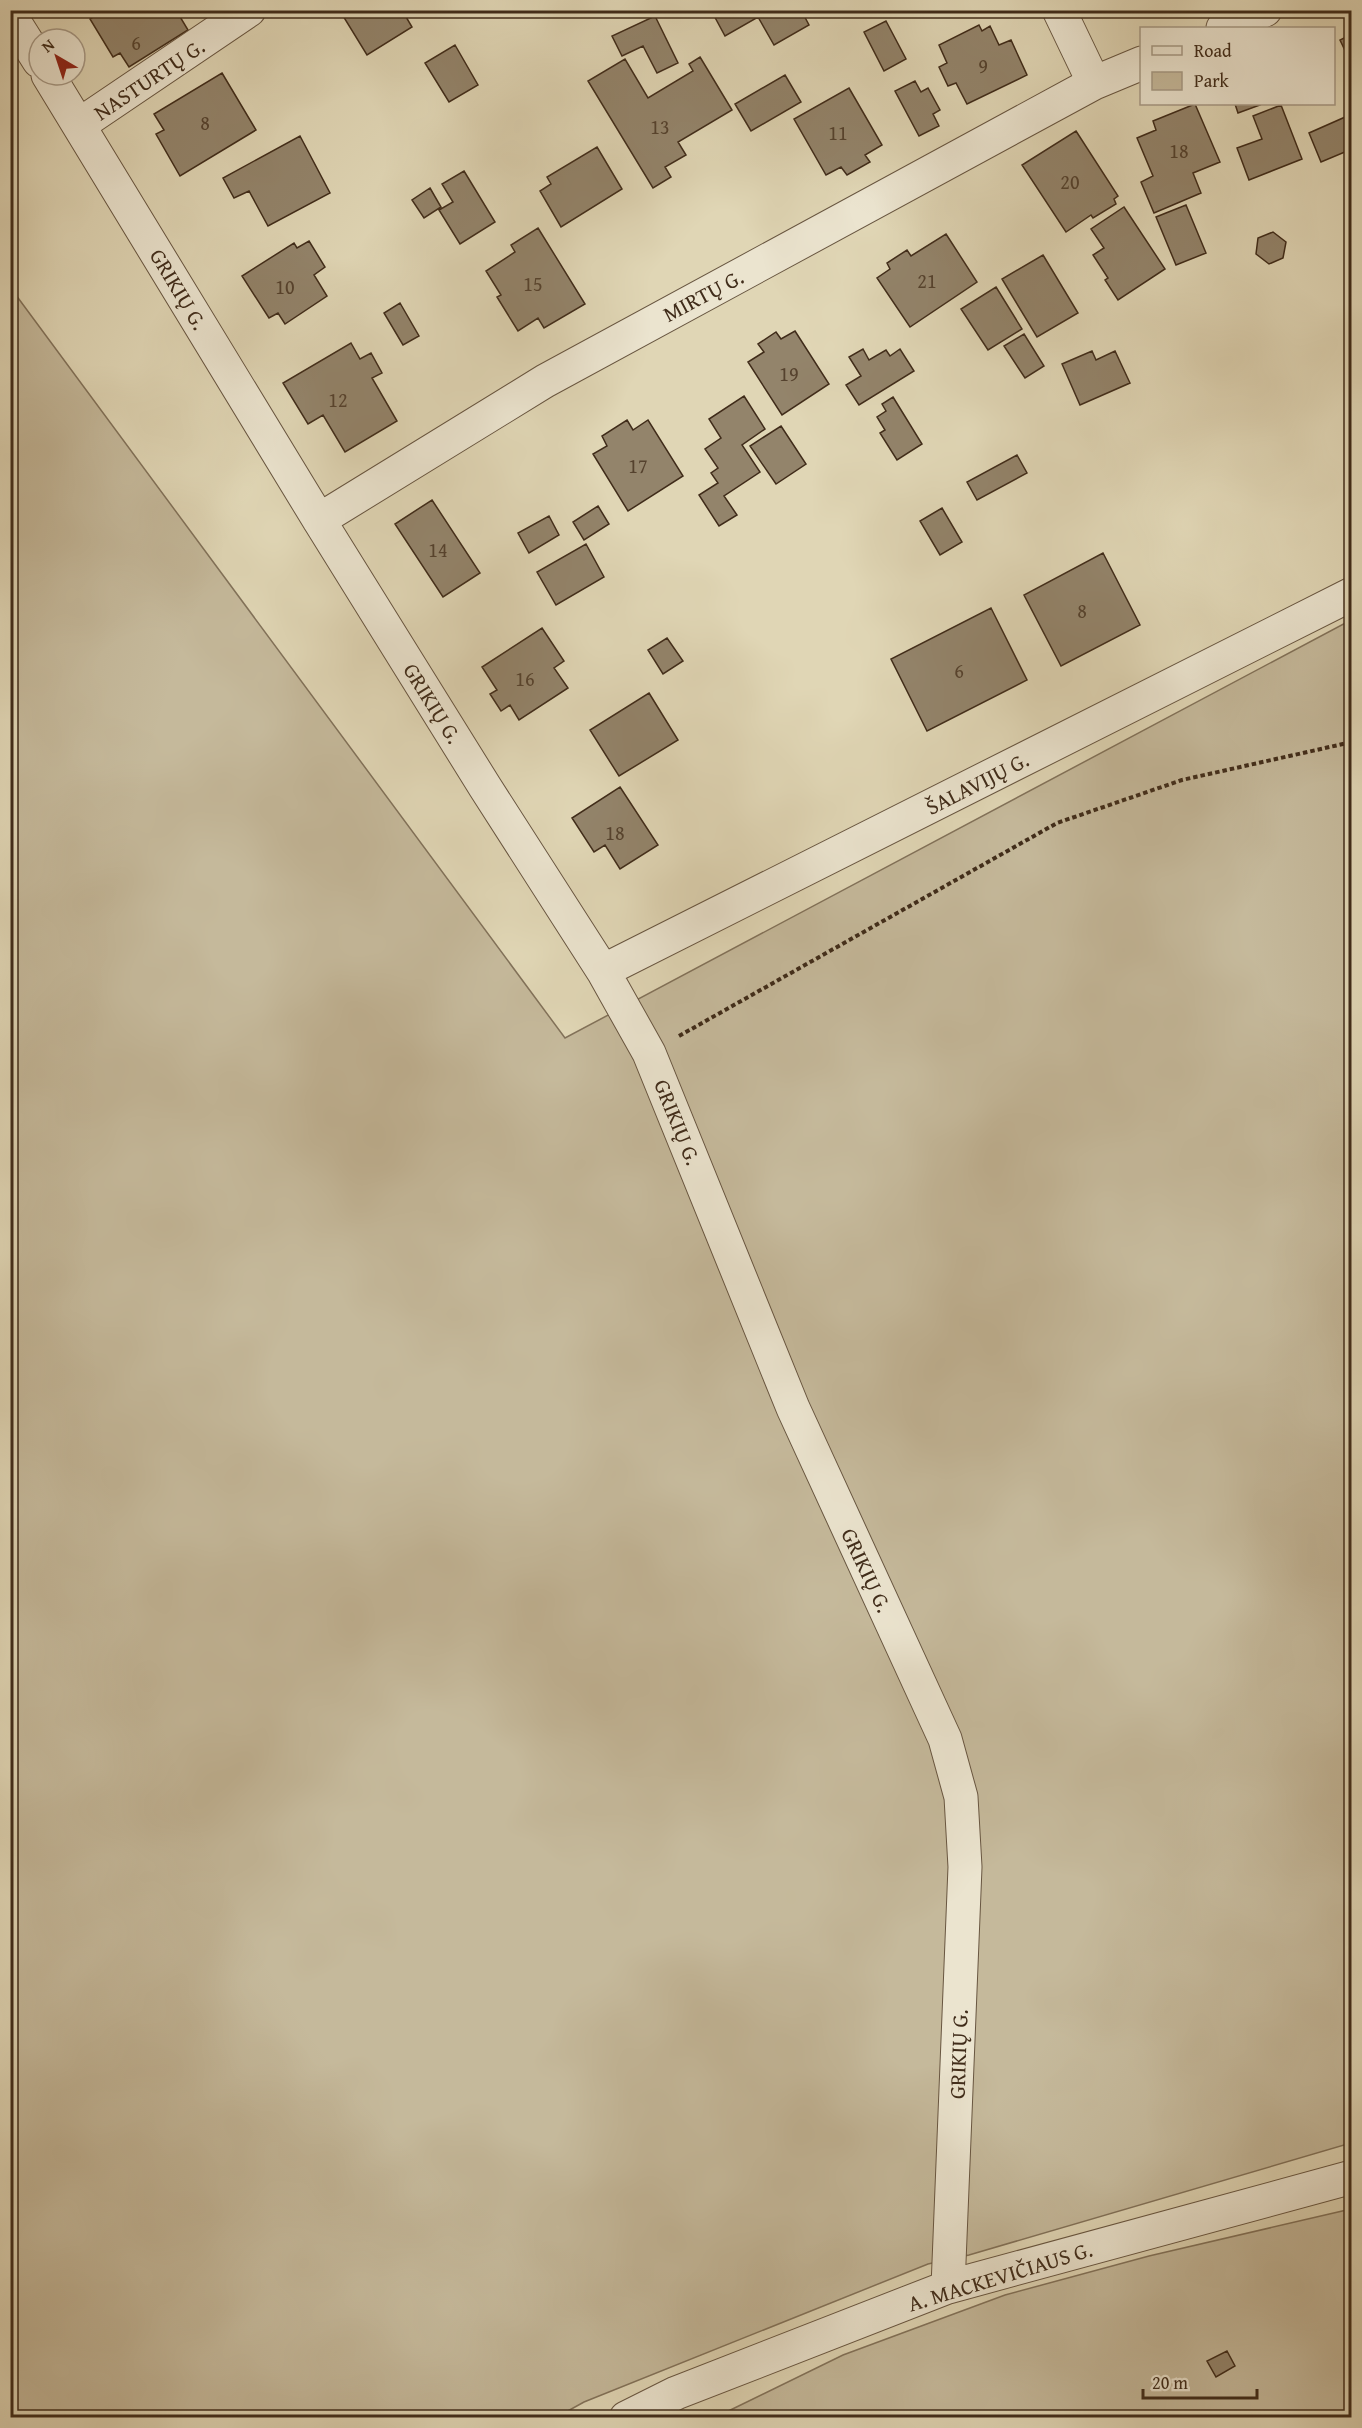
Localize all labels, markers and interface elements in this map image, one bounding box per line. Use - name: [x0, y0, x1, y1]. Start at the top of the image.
- north arrow: [27, 27, 87, 87]
- legend: [1140, 27, 1335, 105]
- house number: 6: [131, 28, 141, 57]
- street label: NASTURTŲ G.: [87, 30, 211, 128]
- text: N: [36, 32, 60, 58]
- text: Road: [1194, 37, 1232, 64]
- house number: 9: [978, 51, 988, 80]
- text: Park: [1194, 67, 1230, 94]
- house number: 8: [200, 108, 210, 137]
- house number: 13: [650, 112, 670, 141]
- house number: 11: [828, 118, 848, 147]
- house number: 18: [1169, 136, 1189, 165]
- house number: 20: [1060, 167, 1080, 196]
- street label: GRIKIŲ G.: [142, 242, 216, 336]
- street label: MIRTŲ G.: [657, 260, 749, 330]
- house number: 21: [917, 266, 937, 295]
- house number: 15: [523, 269, 543, 298]
- house number: 10: [275, 272, 295, 301]
- house number: 19: [779, 359, 799, 388]
- house number: 12: [328, 385, 348, 414]
- house number: 17: [628, 451, 648, 480]
- house number: 14: [428, 535, 448, 564]
- house number: 8: [1077, 596, 1087, 625]
- street label: GRIKIŲ G.: [396, 656, 470, 750]
- house number: 6: [954, 656, 964, 685]
- house number: 16: [515, 664, 535, 693]
- street label: ŠALAVIJŲ G.: [920, 743, 1034, 823]
- house number: 18: [605, 818, 625, 847]
- street label: GRIKIŲ G.: [646, 1074, 710, 1170]
- street label: GRIKIŲ G.: [834, 1523, 900, 1617]
- street label: GRIKIŲ G.: [940, 2009, 976, 2099]
- street label: A. MACKEVIČIAUS G.: [904, 2233, 1096, 2319]
- scale bar: [1143, 2362, 1257, 2400]
- text: 20 m: [1152, 2369, 1188, 2396]

